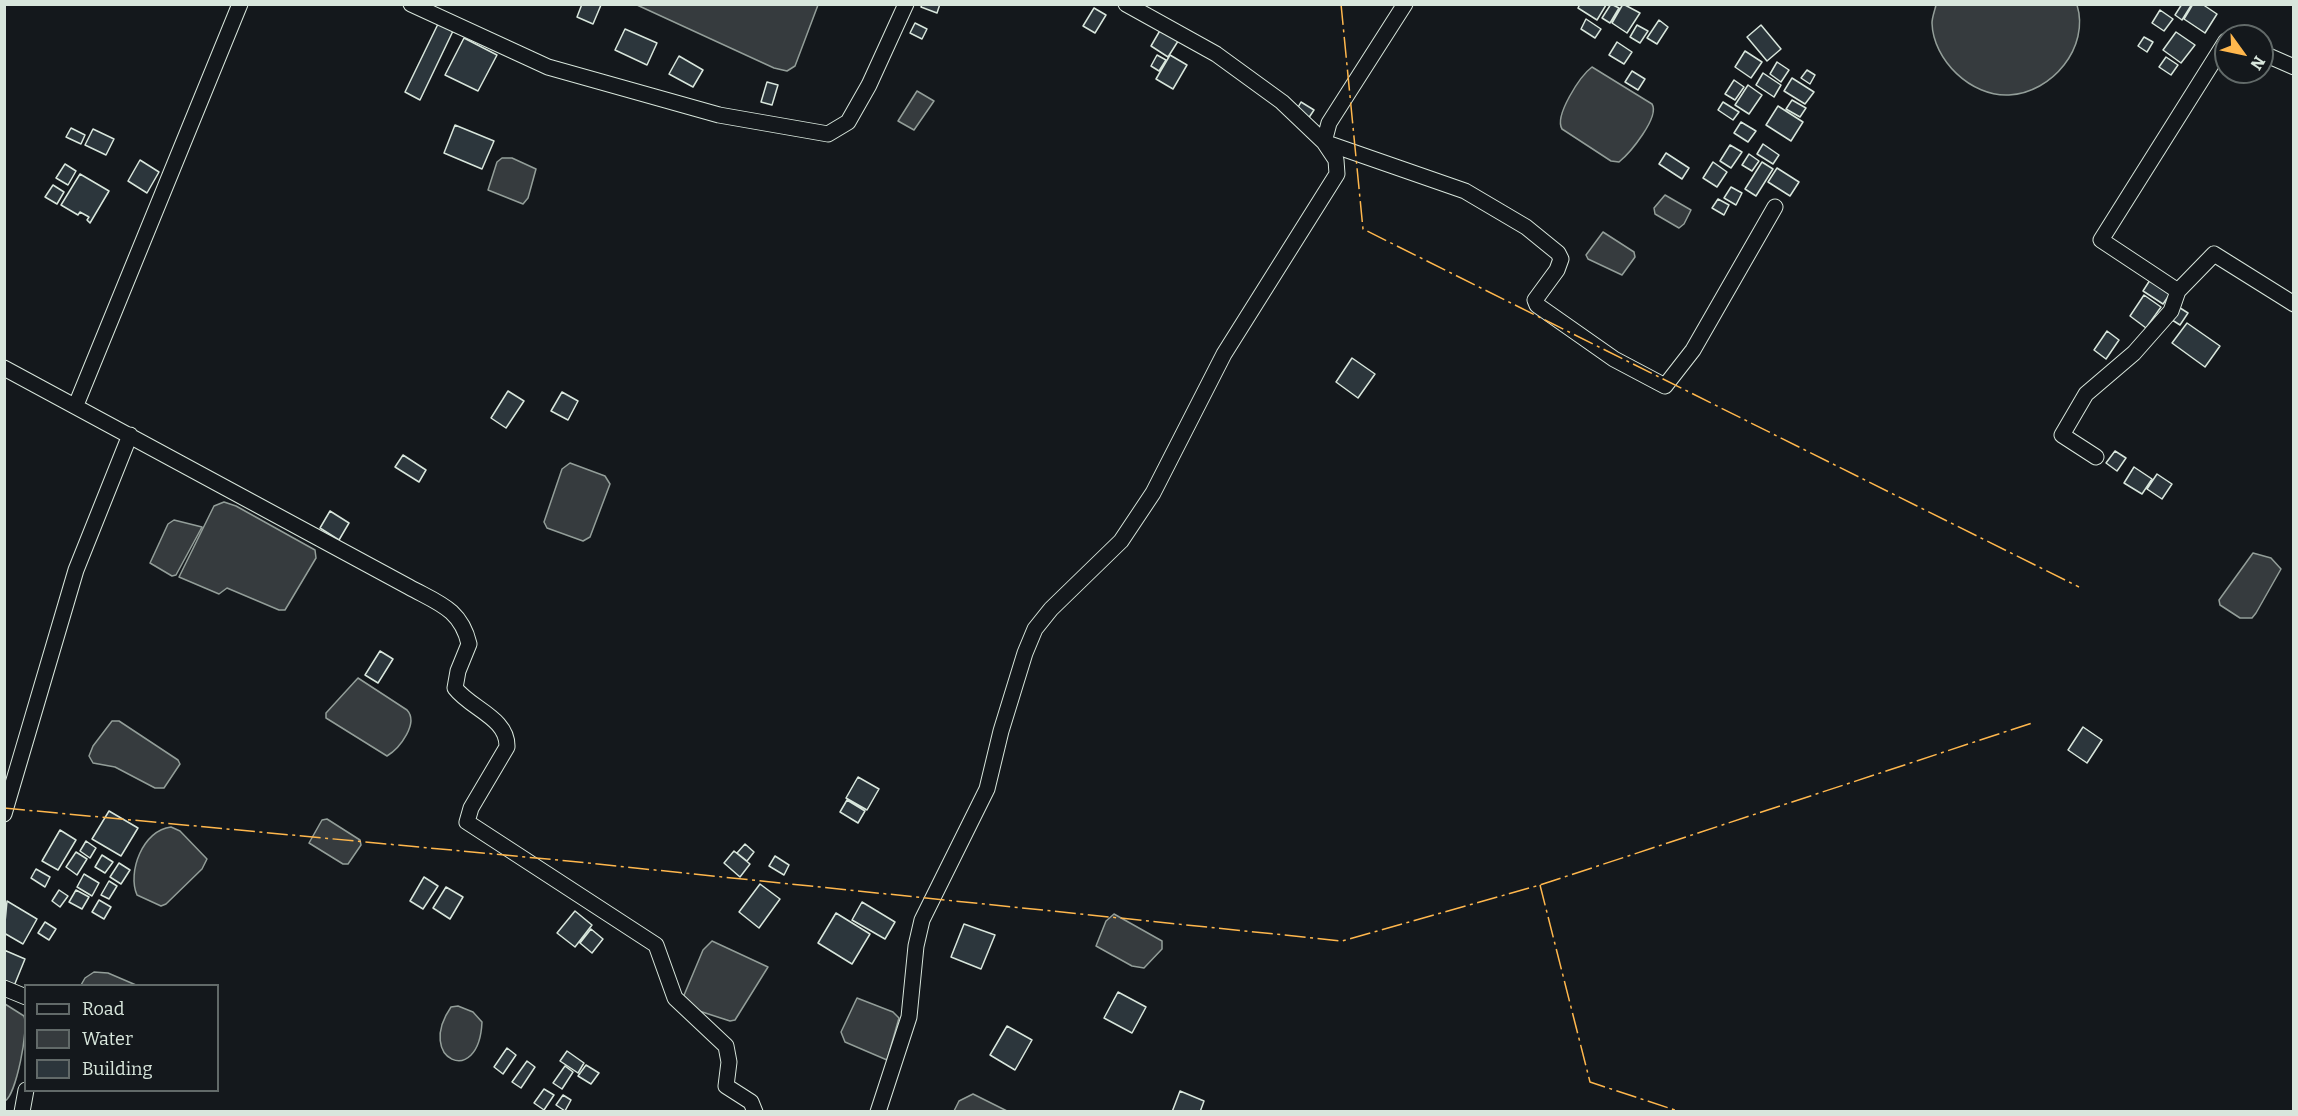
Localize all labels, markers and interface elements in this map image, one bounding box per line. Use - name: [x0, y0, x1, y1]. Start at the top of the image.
- north arrow: [2214, 24, 2274, 84]
- text: N: [2247, 53, 2269, 73]
- legend: [24, 984, 219, 1092]
- text: Road: [82, 998, 124, 1020]
- text: Water: [82, 1028, 133, 1050]
- text: Building: [82, 1058, 153, 1080]

